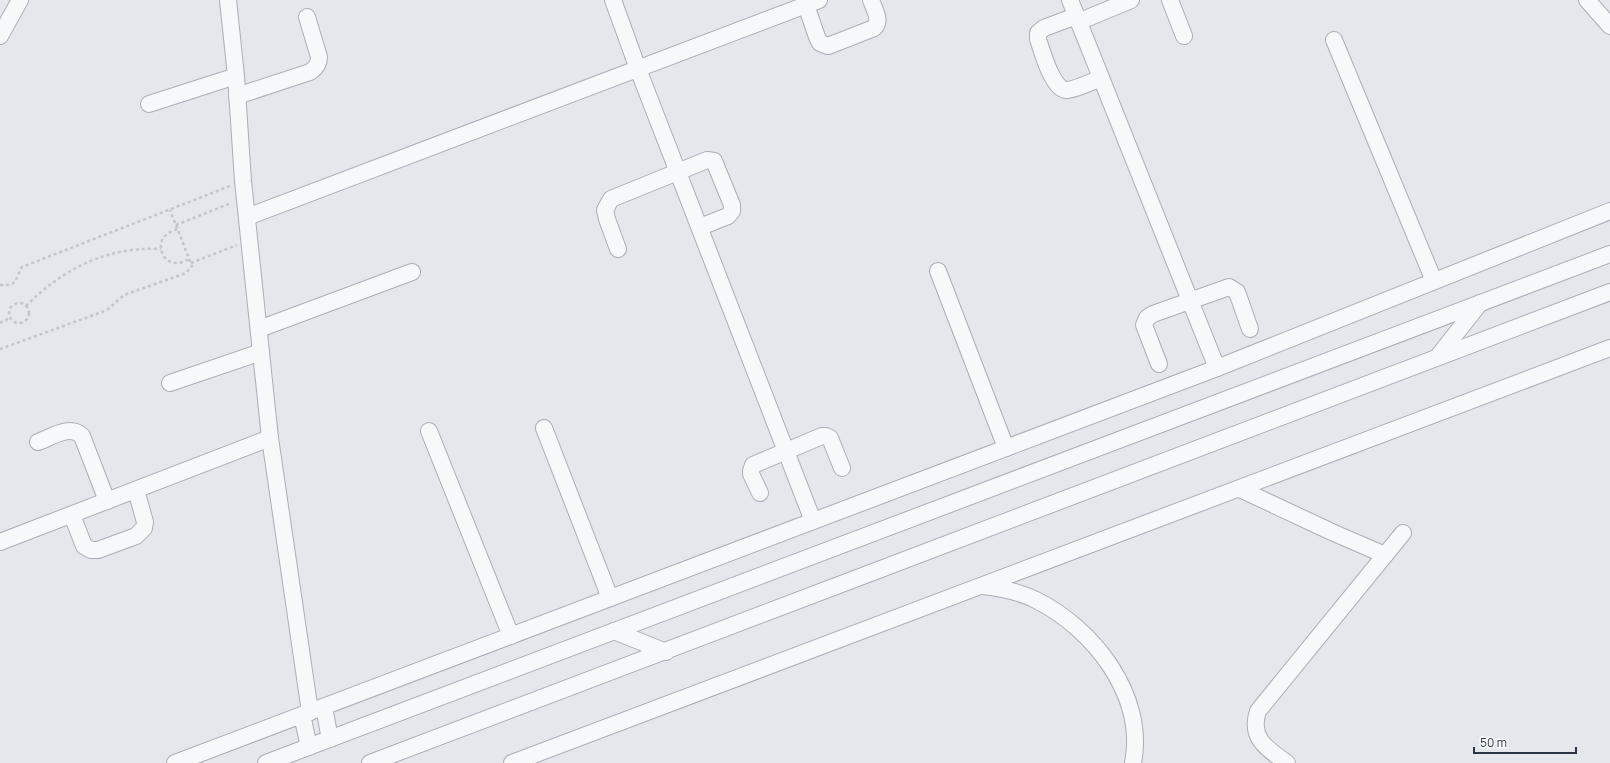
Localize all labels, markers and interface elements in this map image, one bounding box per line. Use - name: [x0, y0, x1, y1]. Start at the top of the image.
- scale bar: [1474, 729, 1576, 755]
- text: 50 m: [1480, 734, 1507, 751]

